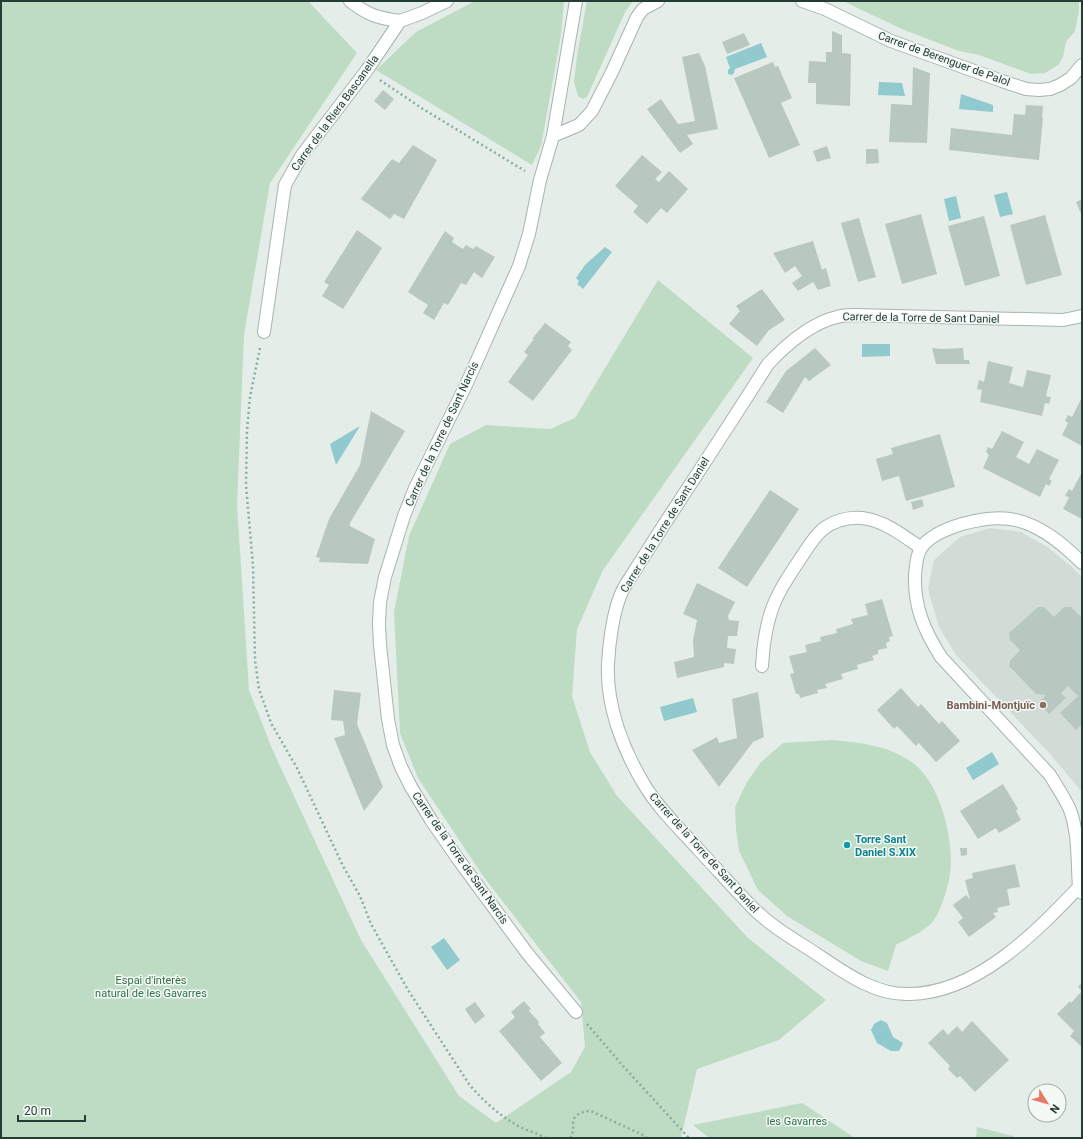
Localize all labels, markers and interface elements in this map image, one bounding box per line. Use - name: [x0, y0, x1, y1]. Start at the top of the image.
- street label: Carrer de Berenguer de Palol: [876, 29, 1012, 89]
- street label: Carrer de la Riera Bascanella: [289, 53, 381, 173]
- street label: Carrer de la Torre de Sant Daniel: [842, 310, 1000, 326]
- street label: Carrer de la Torre de Sant Narcís: [403, 359, 481, 508]
- street label: Carrer de la Torre de Sant Daniel: [618, 455, 712, 595]
- place label: Bambini-Montjuïc: [947, 699, 1035, 712]
- marker: Bambini-Montjuïc: [1038, 700, 1048, 710]
- street label: Carrer de la Torre de Sant Narcís: [409, 789, 511, 927]
- street label: Carrer de la Torre de Sant Daniel: [647, 790, 761, 916]
- place label: Torre Sant Daniel S.XIX: [855, 833, 916, 859]
- marker: Torre Sant Daniel S.XIX: [842, 840, 852, 850]
- park label: Espai d'interès natural de les Gavarres: [95, 974, 207, 1000]
- north arrow: [1027, 1083, 1067, 1123]
- scale bar: [18, 1097, 85, 1123]
- text: N: [1047, 1102, 1062, 1116]
- text: 20 m: [24, 1104, 51, 1118]
- park label: les Gavarres: [767, 1115, 828, 1128]

